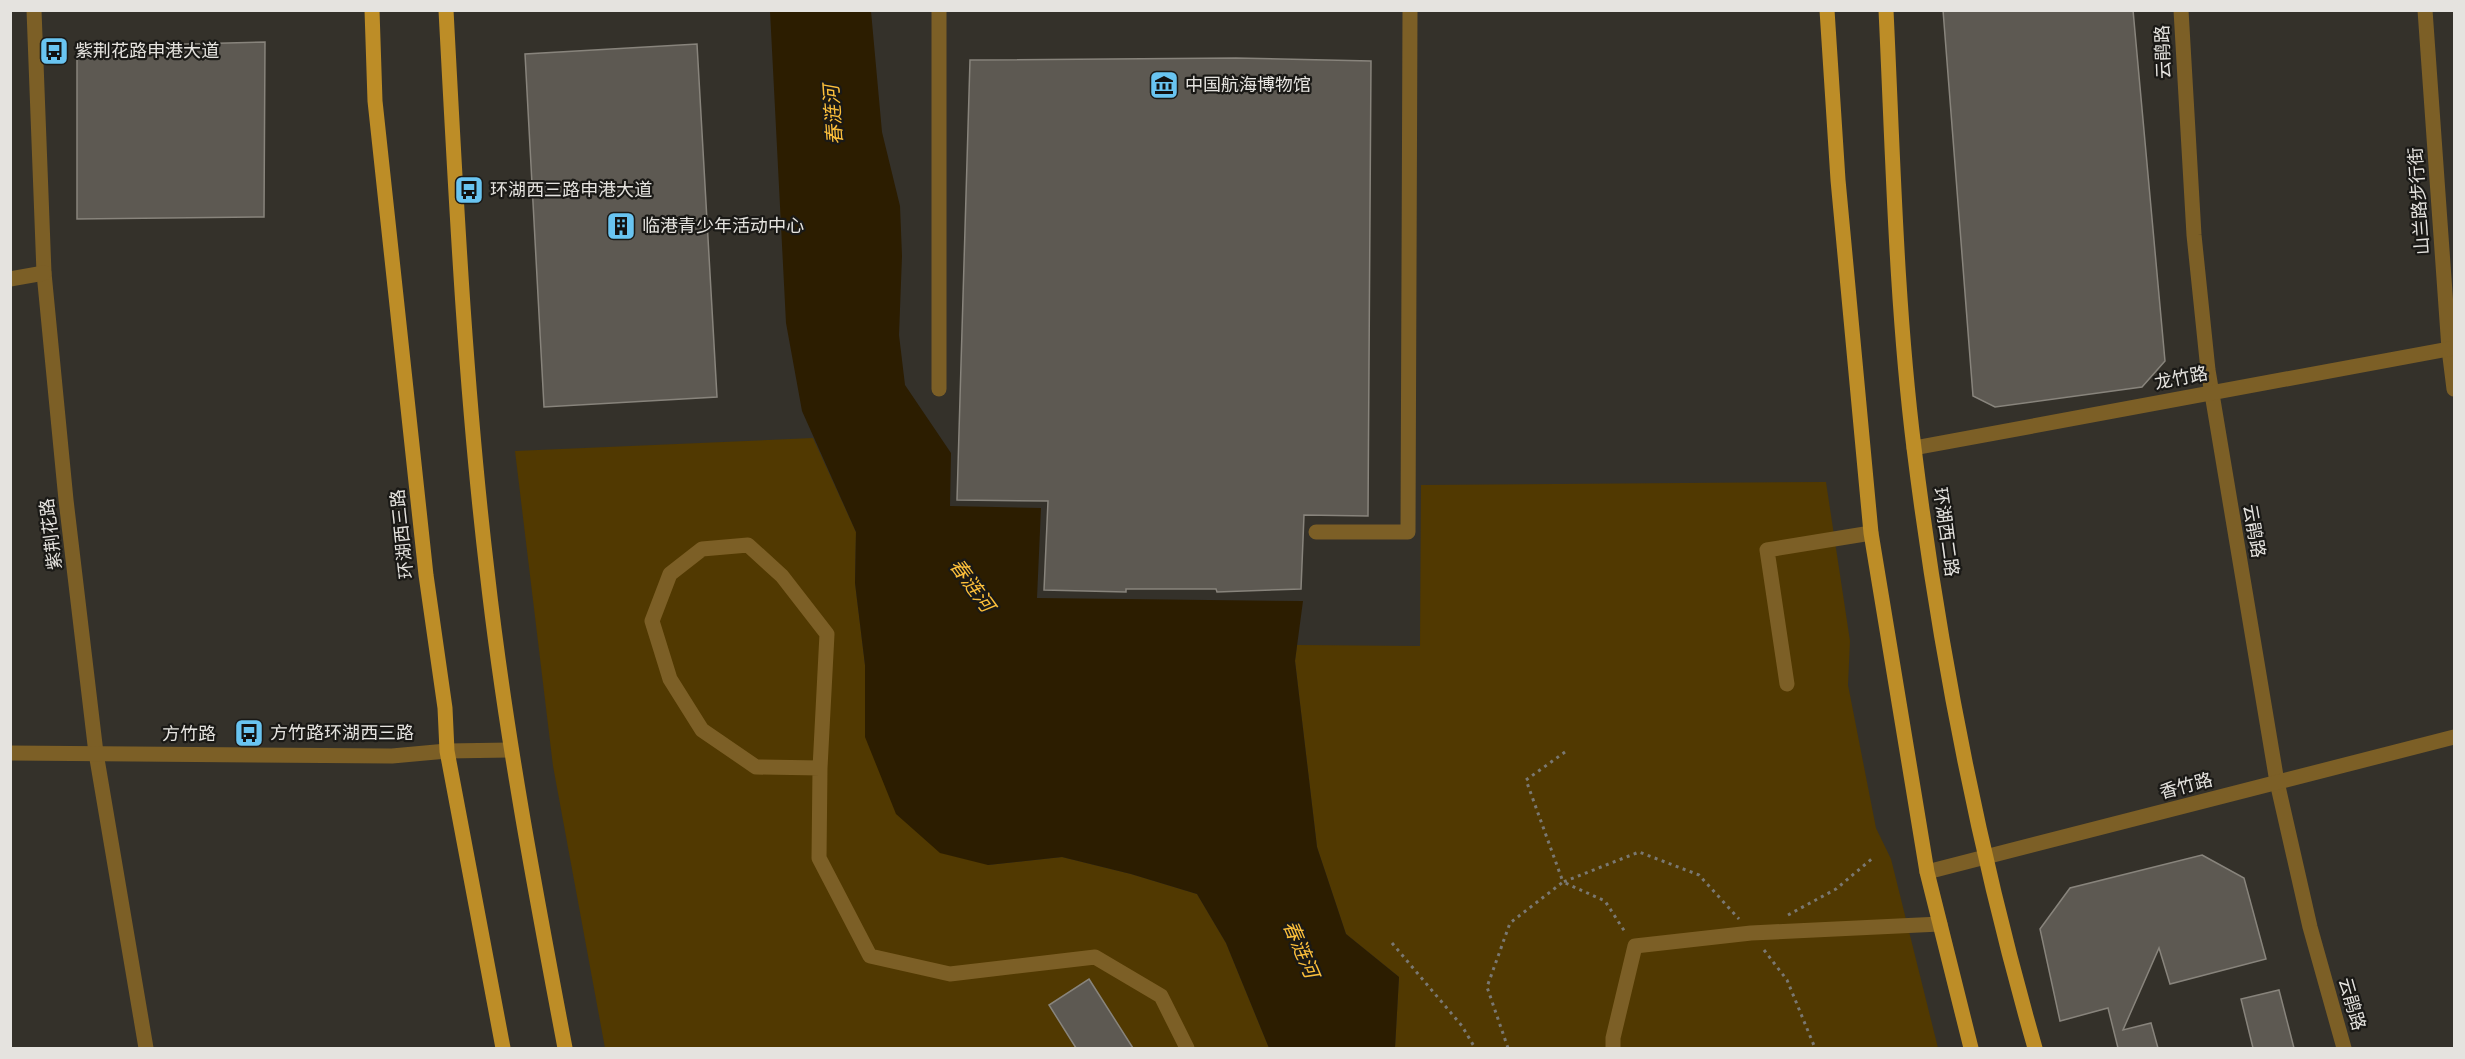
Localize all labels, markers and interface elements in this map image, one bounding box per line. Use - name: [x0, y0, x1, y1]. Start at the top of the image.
- street label: 云鹃路: [2150, 25, 2175, 79]
- bus stop icon: 紫荆花路申港大道: [38, 35, 70, 67]
- place label: 紫荆花路申港大道: [75, 39, 219, 62]
- museum icon: 中国航海博物馆: [1148, 69, 1180, 101]
- place label: 中国航海博物馆: [1185, 73, 1311, 96]
- water label: 春涟河: [818, 80, 847, 146]
- street label: 山兰路步行街: [2403, 146, 2434, 256]
- bus stop icon: 环湖西三路申港大道: [453, 174, 485, 206]
- place label: 环湖西三路申港大道: [490, 178, 652, 201]
- building icon: 临港青少年活动中心: [605, 210, 637, 242]
- place label: 临港青少年活动中心: [642, 214, 804, 237]
- street label: 龙竹路: [2152, 361, 2210, 394]
- street label: 环湖西二路: [1929, 486, 1964, 578]
- street label: 环湖西三路: [385, 488, 418, 580]
- street label: 紫荆花路: [35, 497, 66, 571]
- street label: 云鹃路: [2238, 502, 2271, 559]
- water label: 春涟河: [945, 553, 1003, 620]
- bus stop icon: 方竹路环湖西三路: [233, 717, 265, 749]
- place label: 方竹路环湖西三路: [270, 721, 414, 744]
- street label: 方竹路: [162, 722, 216, 745]
- street label: 香竹路: [2157, 767, 2215, 804]
- water label: 春涟河: [1278, 916, 1326, 985]
- street label: 云鹃路: [2334, 975, 2371, 1033]

